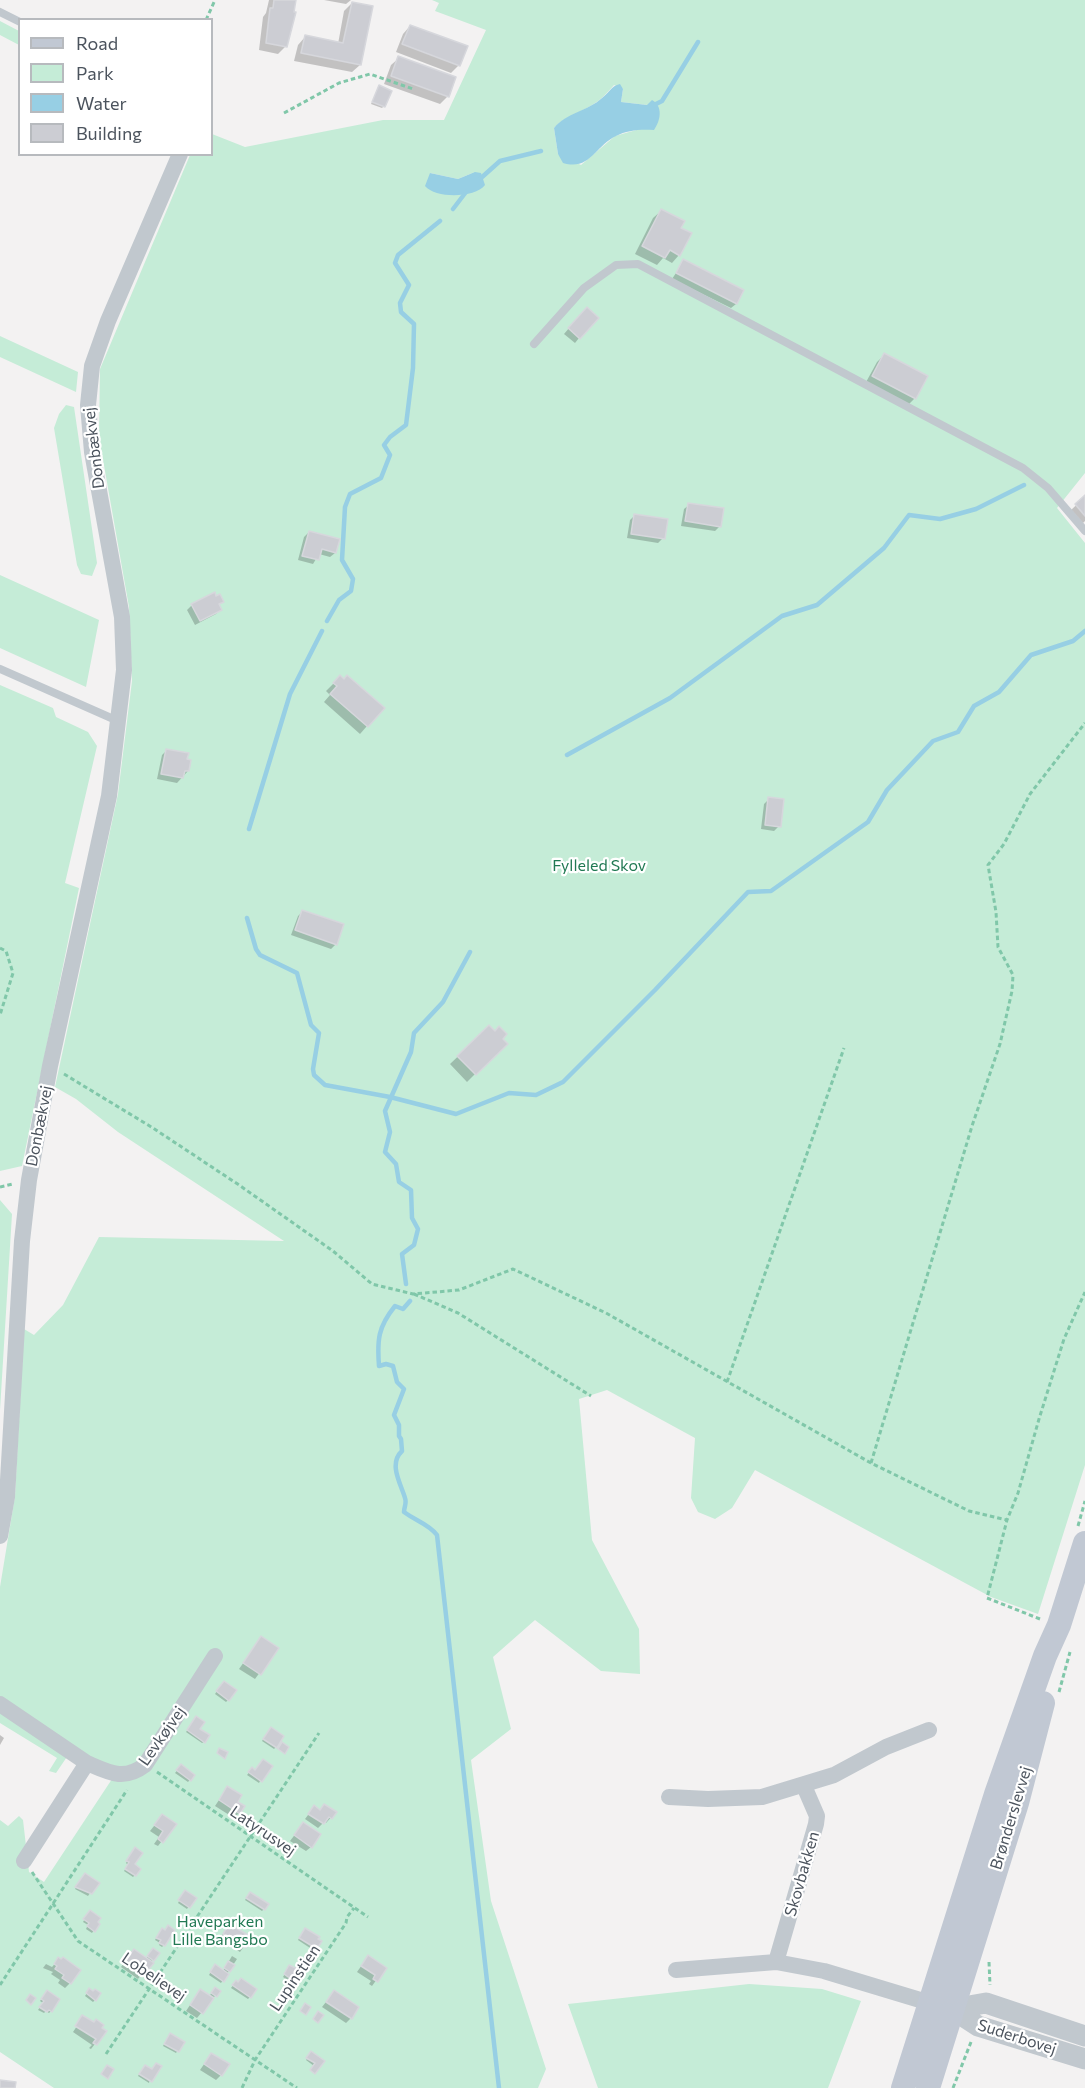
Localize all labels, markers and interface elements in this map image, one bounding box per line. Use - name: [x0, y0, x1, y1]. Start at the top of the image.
- legend: [18, 18, 213, 156]
- text: Road: [76, 32, 118, 54]
- text: Park: [76, 62, 114, 84]
- text: Water: [76, 92, 127, 114]
- text: Building: [76, 122, 142, 144]
- street label: Donbækvej: [79, 406, 109, 490]
- park label: Fylleled Skov: [552, 856, 646, 876]
- street label: Donbækvej: [22, 1084, 56, 1168]
- street label: Levkøjvej: [135, 1703, 189, 1769]
- street label: Brønderslevvej: [986, 1764, 1036, 1872]
- street label: Latyrusvej: [226, 1802, 300, 1860]
- street label: Skovbakken: [781, 1829, 823, 1919]
- park label: Haveparken Lille Bangsbo: [172, 1912, 268, 1950]
- street label: Lupinstien: [266, 1941, 324, 2015]
- street label: Lobelievej: [118, 1948, 190, 2006]
- street label: Suderbovej: [975, 2015, 1059, 2059]

